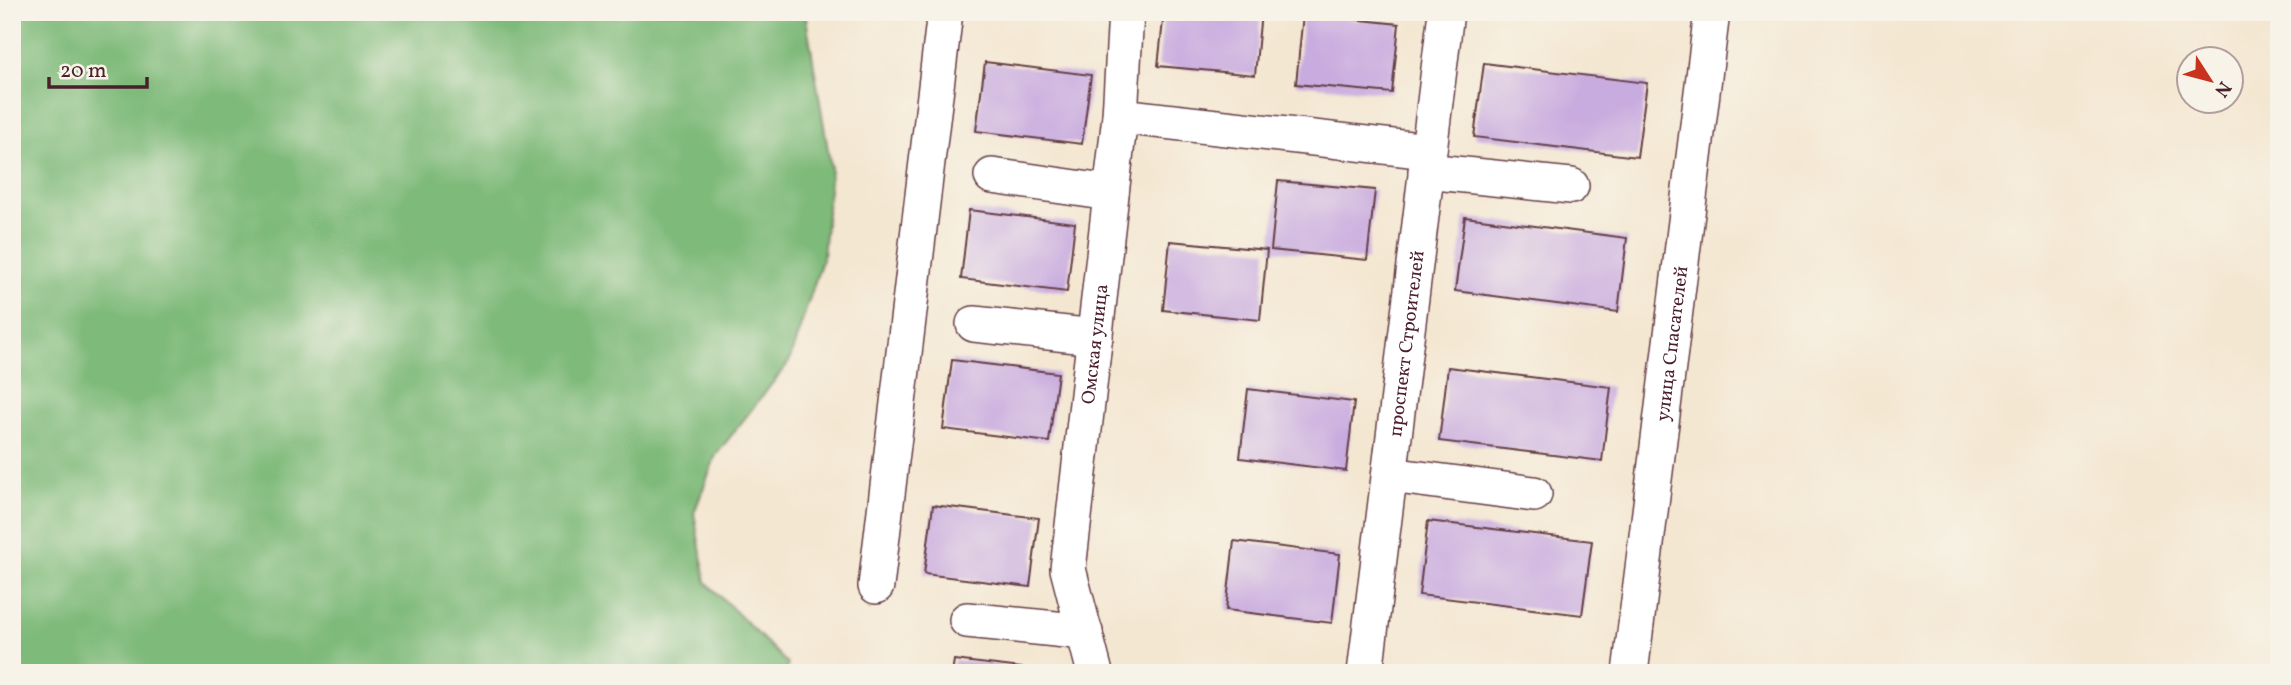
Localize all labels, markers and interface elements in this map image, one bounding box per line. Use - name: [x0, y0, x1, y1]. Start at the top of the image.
- scale bar: [49, 46, 147, 90]
- north arrow: [2176, 46, 2246, 116]
- text: 20 m: [60, 57, 106, 86]
- text: N: [2207, 76, 2237, 102]
- street label: проспект Строителей: [1383, 249, 1432, 438]
- street label: улица Спасателей: [1650, 265, 1695, 423]
- street label: Омская улица: [1076, 283, 1116, 406]

